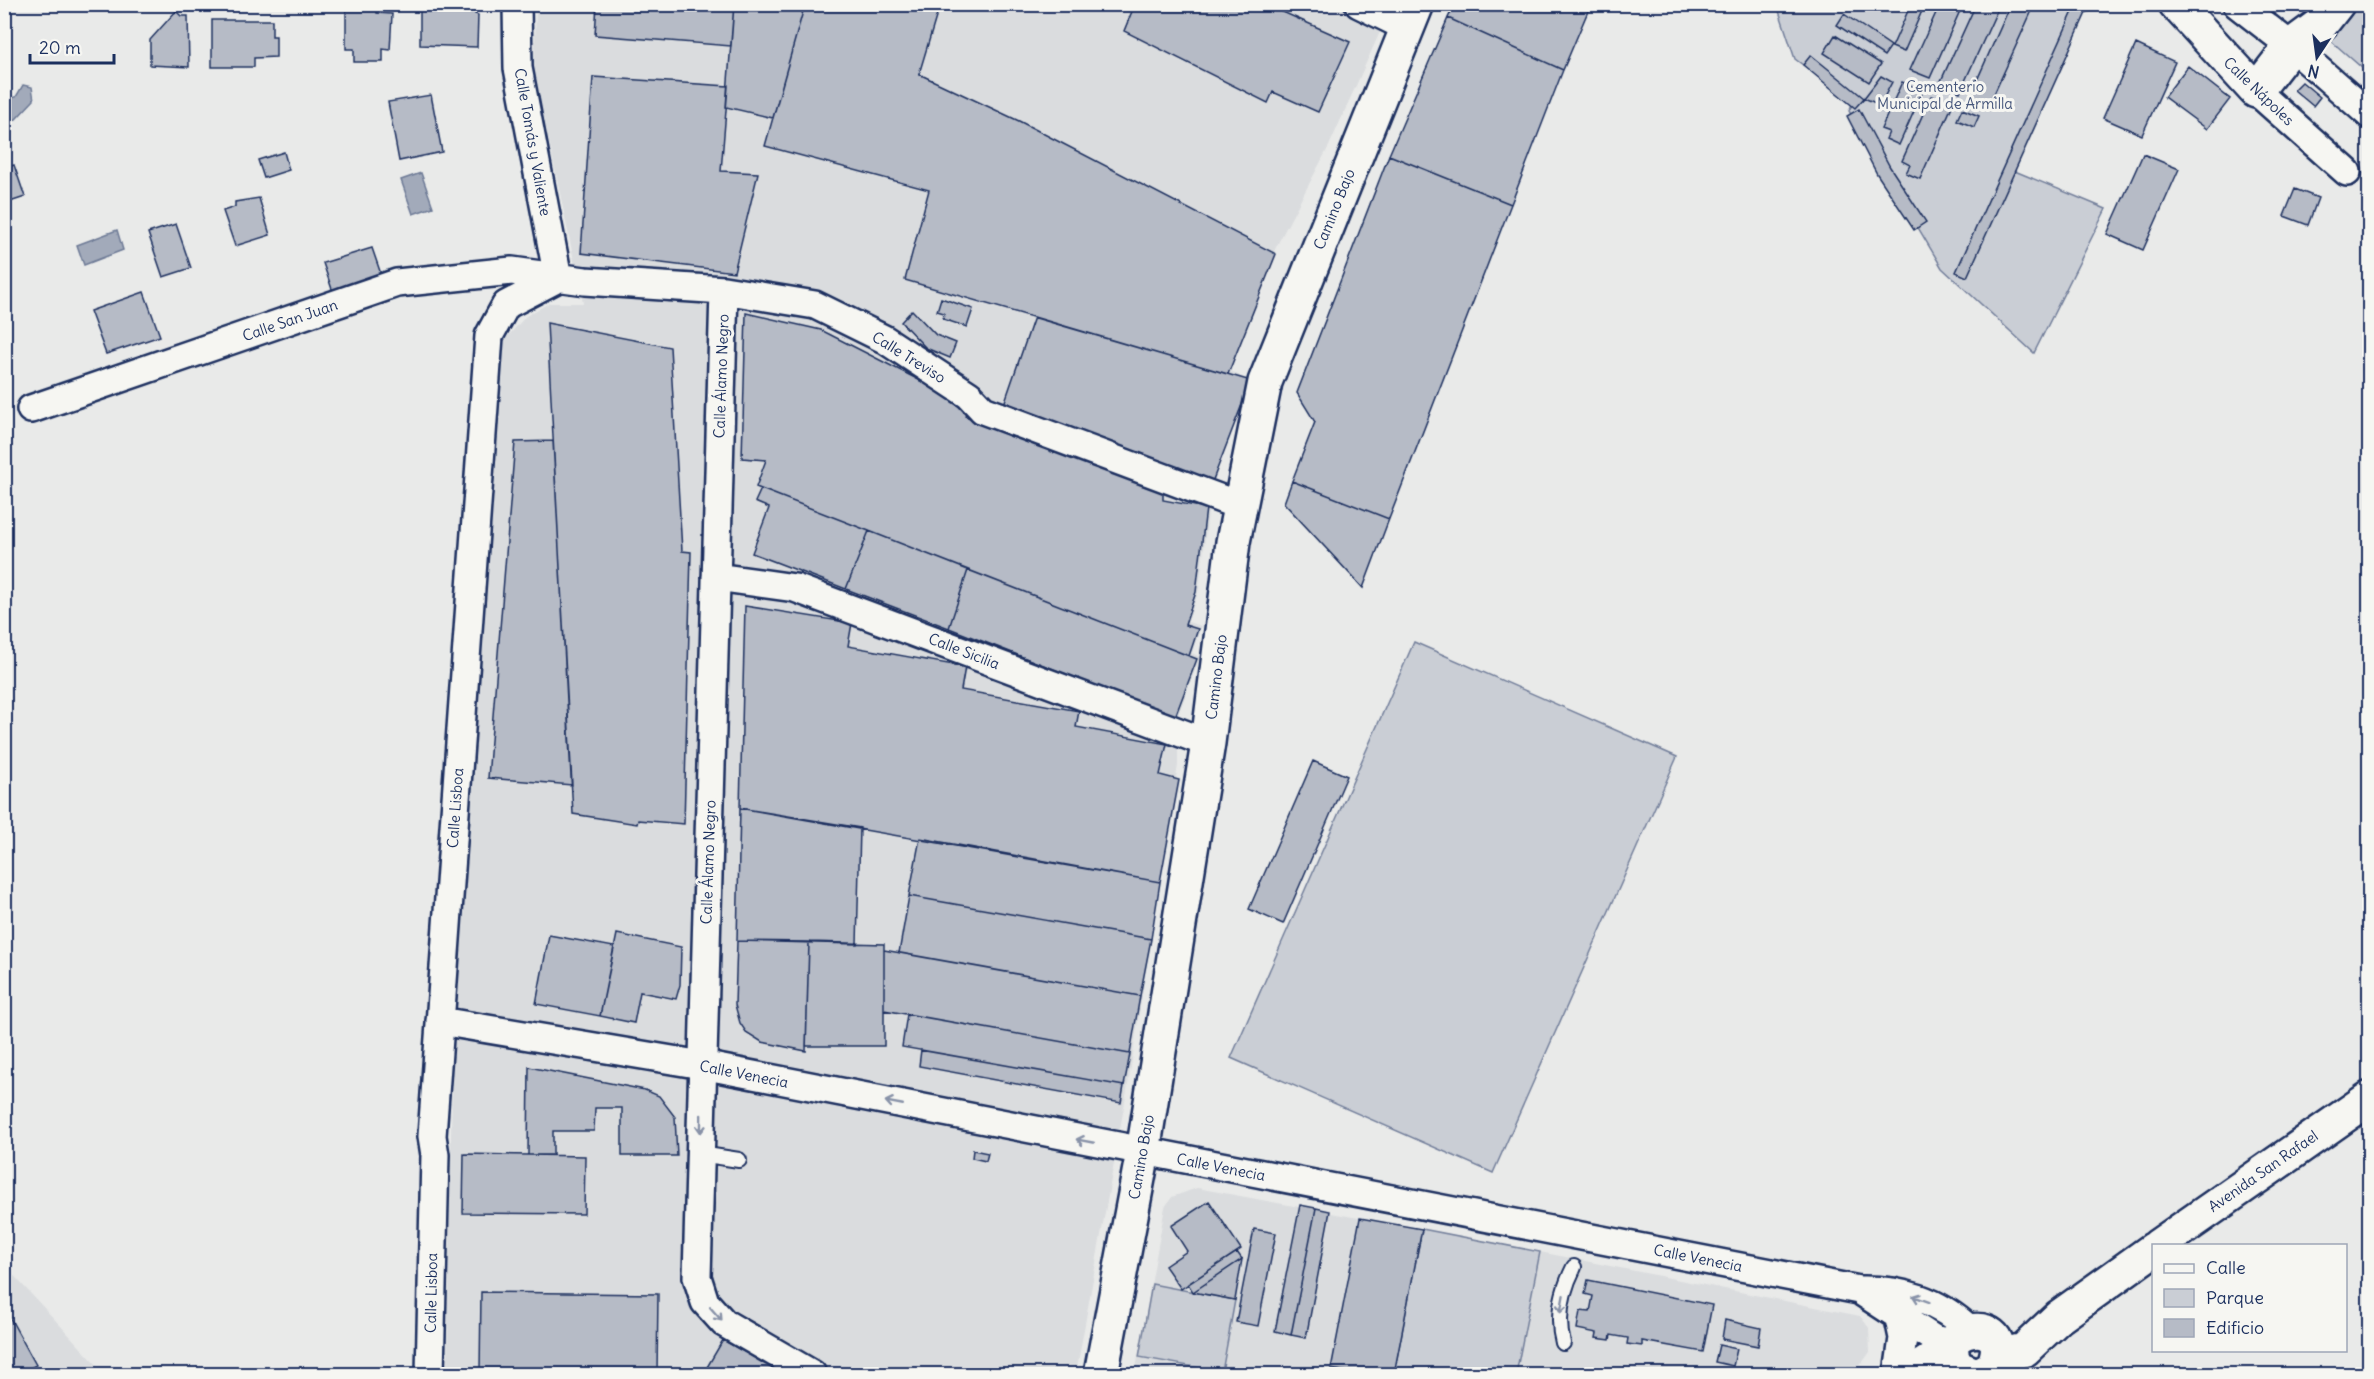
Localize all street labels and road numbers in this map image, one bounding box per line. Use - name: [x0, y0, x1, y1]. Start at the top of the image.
- street label: Calle Nápoles: [2220, 53, 2298, 129]
- street label: Calle Tomás y Valiente: [511, 67, 555, 217]
- street label: Camino Bajo: [1309, 166, 1359, 252]
- street label: Calle San Juan: [240, 295, 340, 345]
- street label: Calle Álamo Negro: [709, 313, 733, 439]
- street label: Calle Treviso: [869, 327, 949, 387]
- street label: Calle Sicilia: [926, 629, 1003, 673]
- street label: Camino Bajo: [1201, 633, 1231, 721]
- street label: Calle Lisboa: [443, 767, 467, 849]
- street label: Calle Álamo Negro: [696, 799, 720, 925]
- street label: Calle Venecia: [698, 1056, 790, 1092]
- street label: Camino Bajo: [1124, 1113, 1158, 1201]
- street label: Avenida San Rafael: [2204, 1126, 2322, 1216]
- street label: Calle Venecia: [1175, 1149, 1267, 1185]
- street label: Calle Venecia: [1652, 1240, 1744, 1276]
- street label: Calle Lisboa: [421, 1252, 441, 1333]

